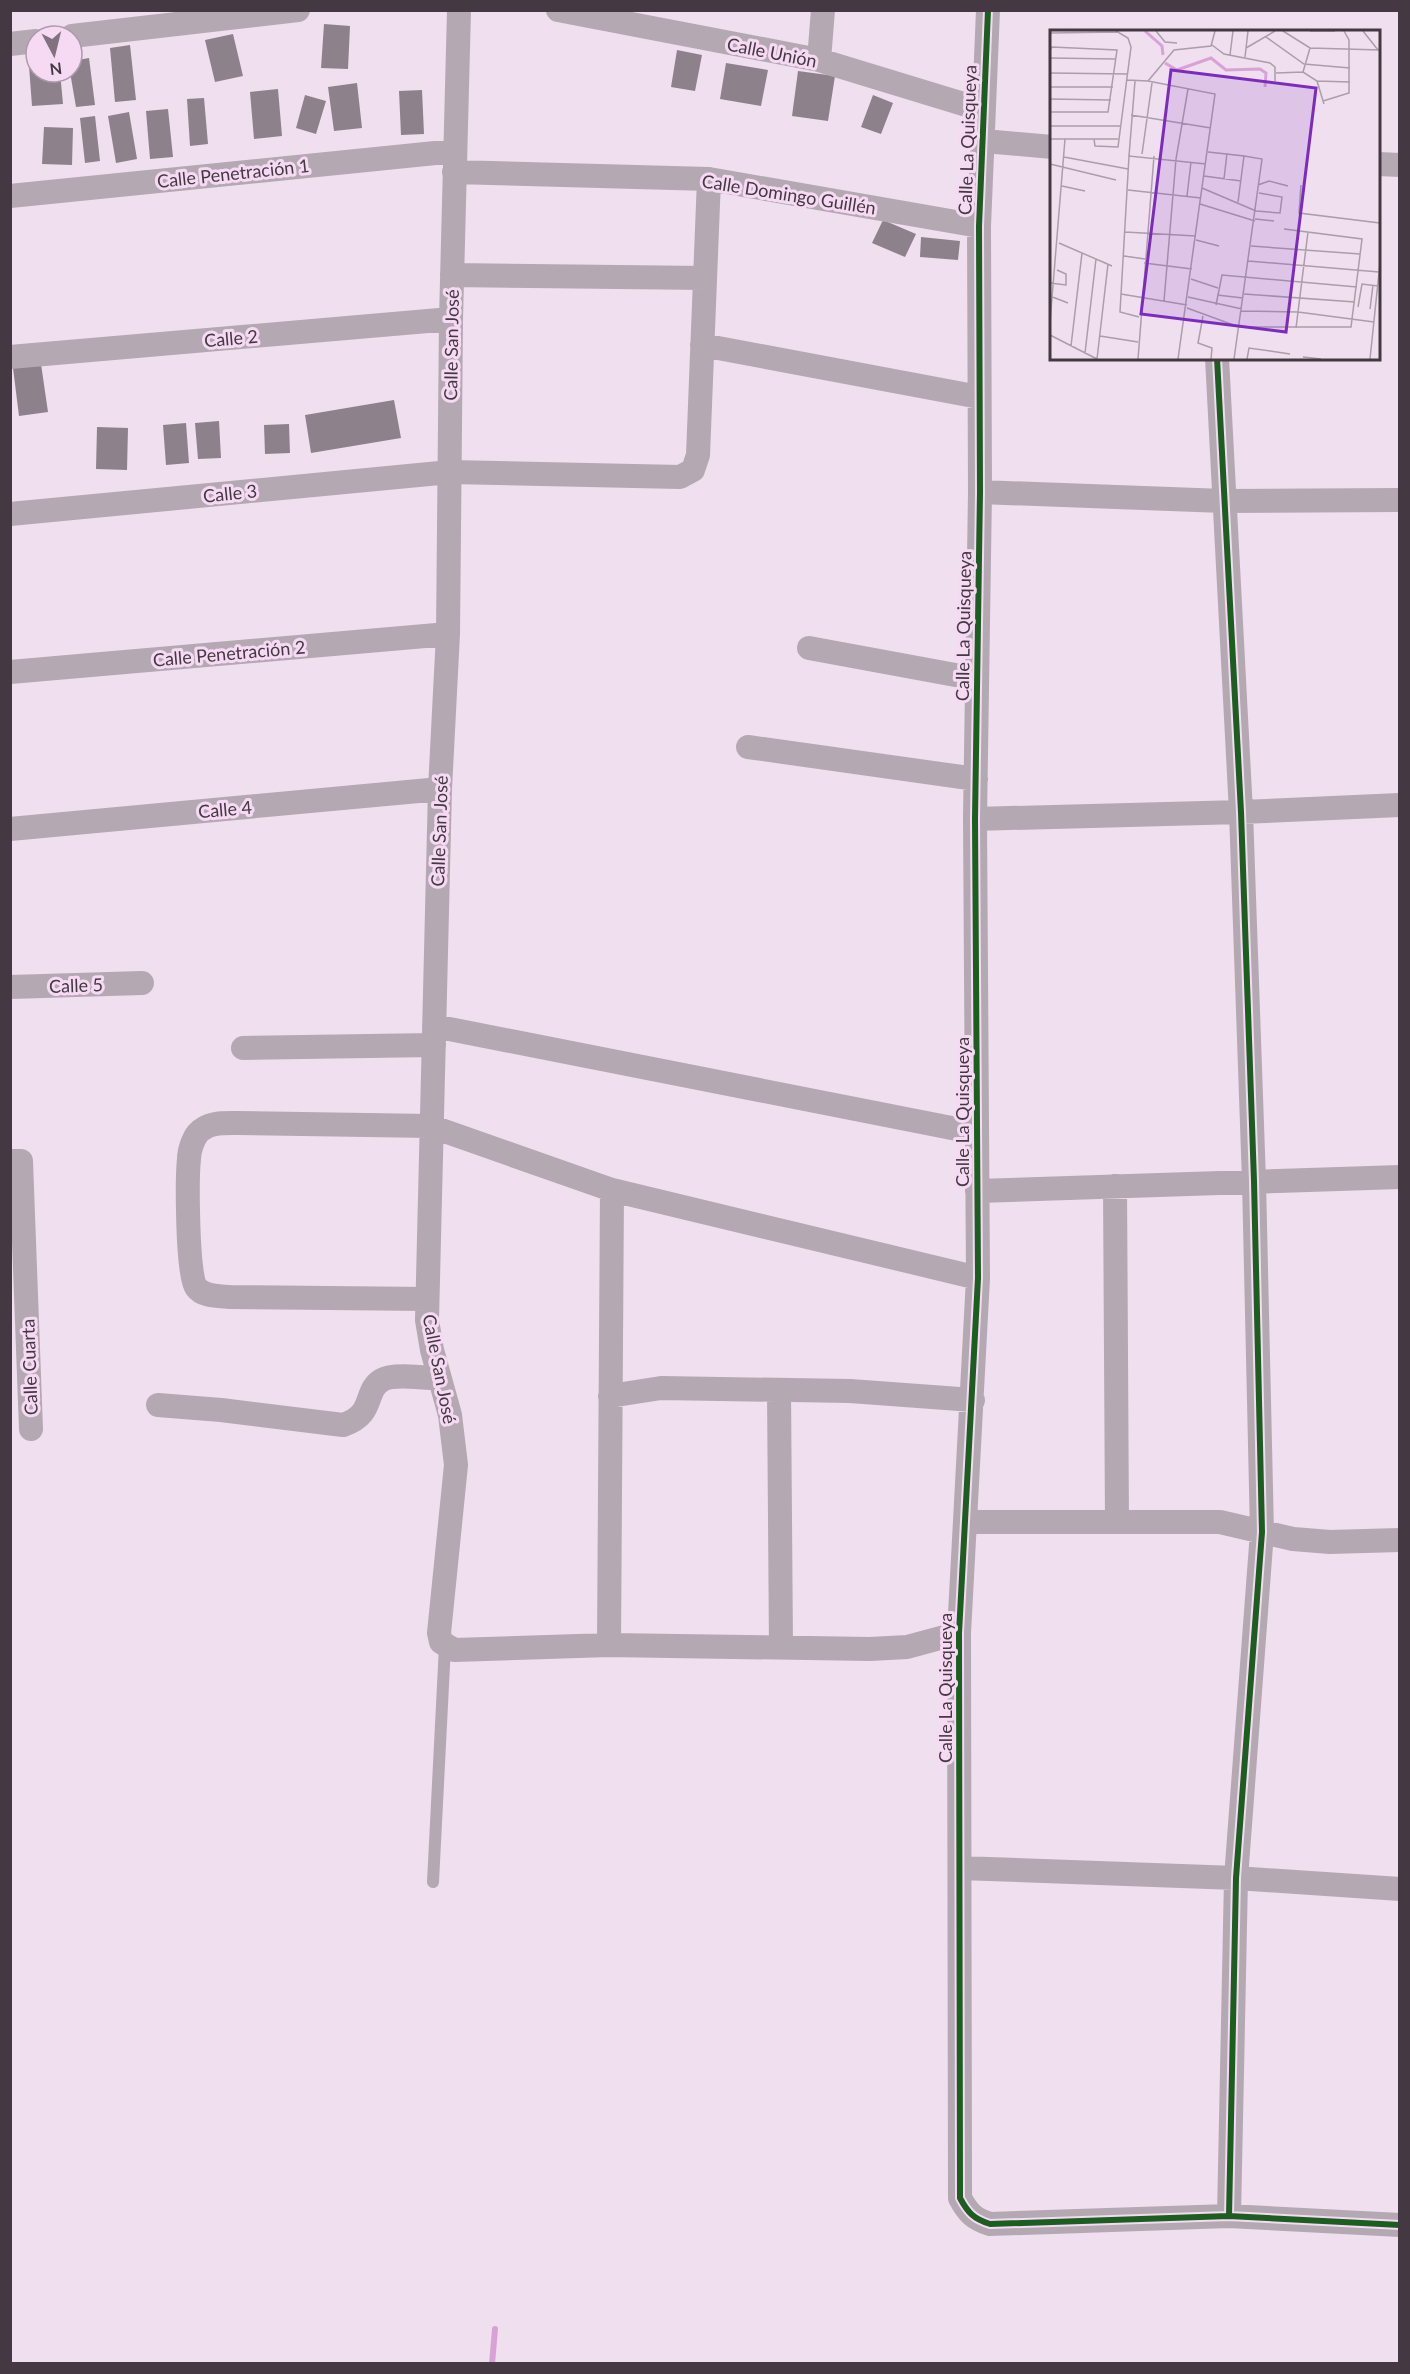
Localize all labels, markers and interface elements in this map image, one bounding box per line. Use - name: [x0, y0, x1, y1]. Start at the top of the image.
- north arrow: [24, 24, 84, 84]
- inset map: [1050, 30, 1380, 360]
- street label: Calle Unión: [725, 33, 819, 71]
- text: N: [49, 59, 63, 80]
- street label: Calle La Quisqueya: [953, 65, 981, 215]
- street label: Calle Penetración 1: [156, 154, 310, 192]
- street label: Calle Domingo Guillén: [700, 169, 878, 219]
- street label: Calle San José: [439, 289, 463, 401]
- street label: Calle 2: [203, 325, 259, 351]
- street label: Calle 3: [202, 479, 258, 507]
- street label: Calle La Quisqueya: [951, 551, 975, 701]
- street label: Calle Penetración 2: [152, 635, 306, 671]
- street label: Calle San José: [426, 775, 452, 887]
- street label: Calle 4: [197, 796, 253, 822]
- street label: Calle 5: [49, 973, 103, 997]
- street label: Calle La Quisqueya: [951, 1037, 973, 1187]
- street label: Calle San José: [419, 1312, 461, 1426]
- street label: Calle Cuarta: [16, 1318, 42, 1416]
- street label: Calle La Quisqueya: [934, 1613, 956, 1763]

